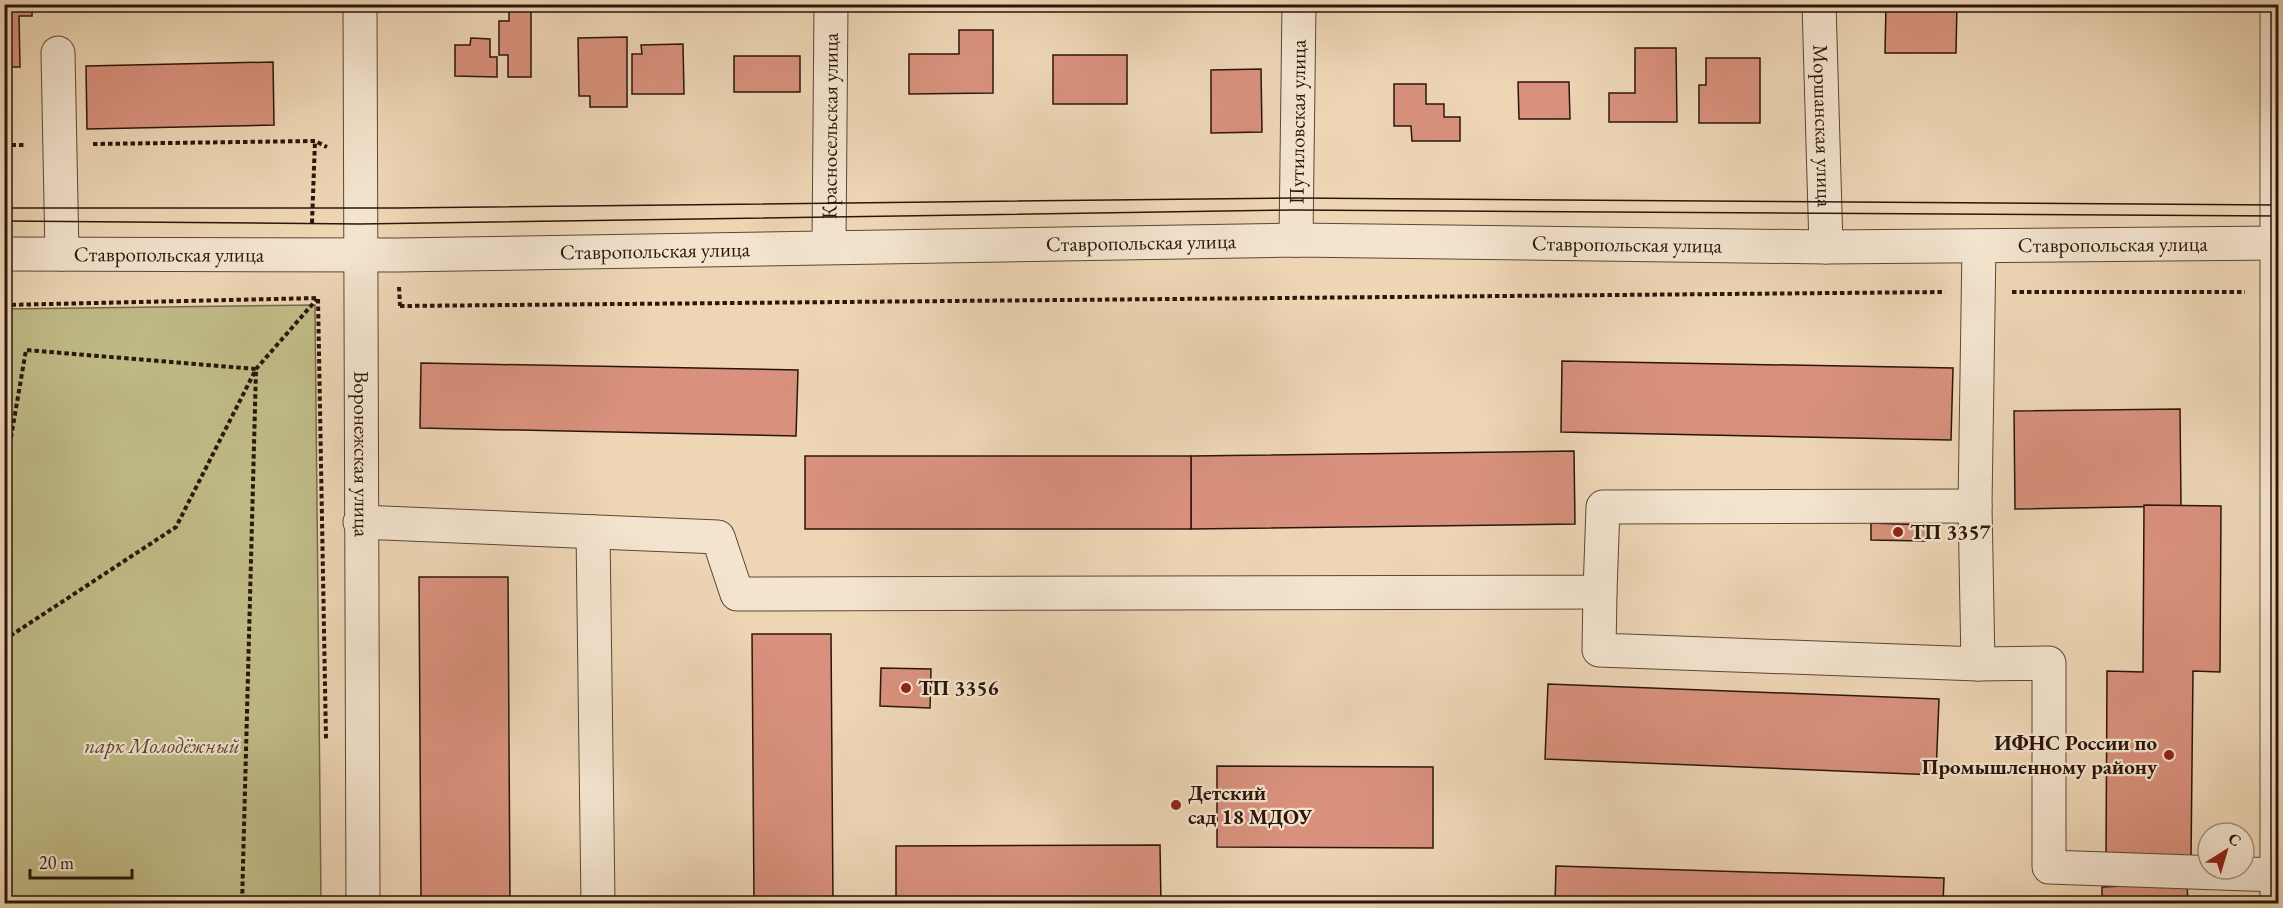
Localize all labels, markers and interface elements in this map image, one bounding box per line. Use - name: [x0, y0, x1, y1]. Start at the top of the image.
- street label: Красносельская улица: [815, 32, 844, 219]
- street label: Путиловская улица: [1282, 39, 1312, 205]
- street label: Моршанская улица: [1807, 44, 1839, 208]
- street label: Ставропольская улица: [1046, 227, 1237, 257]
- street label: Ставропольская улица: [1532, 229, 1723, 259]
- street label: Ставропольская улица: [2018, 230, 2209, 258]
- street label: Ставропольская улица: [560, 235, 751, 265]
- street label: Ставропольская улица: [74, 240, 265, 268]
- street label: Воронежская улица: [348, 371, 376, 538]
- place label: ТП 3357: [1910, 518, 1991, 545]
- marker: ТП 3357: [1891, 525, 1905, 539]
- place label: ТП 3356: [918, 674, 999, 701]
- marker: ТП 3356: [899, 681, 913, 695]
- place label: ИФНС России по Промышленному району: [1922, 729, 2158, 780]
- park label: парк Молодёжный: [84, 732, 240, 759]
- marker: ИФНС России по Промышленному району: [2162, 748, 2176, 762]
- place label: Детский сад 18 МДОУ: [1188, 779, 1313, 830]
- marker: Детский сад 18 МДОУ: [1169, 798, 1183, 812]
- north arrow: [2196, 821, 2256, 881]
- text: С: [2224, 828, 2246, 851]
- scale bar: [30, 842, 132, 880]
- text: 20 m: [39, 851, 74, 874]

